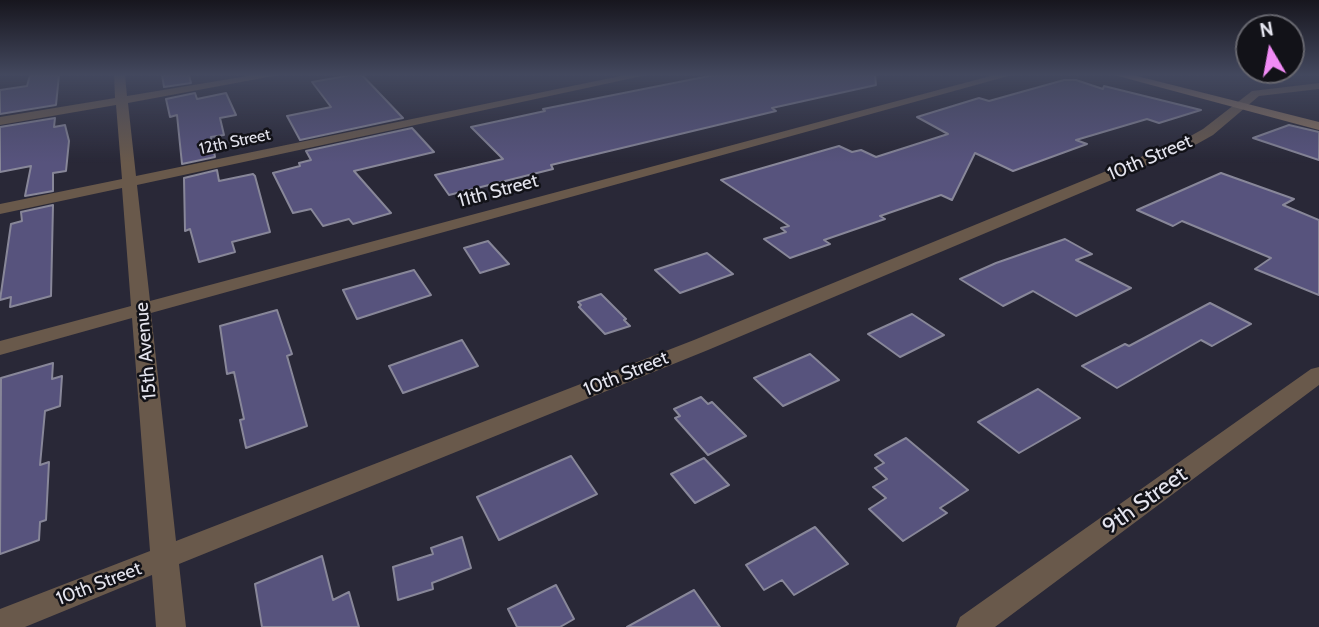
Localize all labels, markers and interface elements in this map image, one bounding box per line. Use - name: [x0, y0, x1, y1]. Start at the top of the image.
- north arrow: [1235, 14, 1305, 84]
- text: N: [1258, 17, 1275, 42]
- street label: 12th Street: [198, 125, 272, 159]
- street label: 10th Street: [1104, 130, 1196, 186]
- street label: 11th Street: [455, 169, 541, 213]
- street label: 15th Avenue: [130, 301, 162, 401]
- street label: 10th Street: [580, 347, 672, 401]
- street label: 9th Street: [1097, 461, 1193, 541]
- street label: 10th Street: [53, 557, 145, 611]

